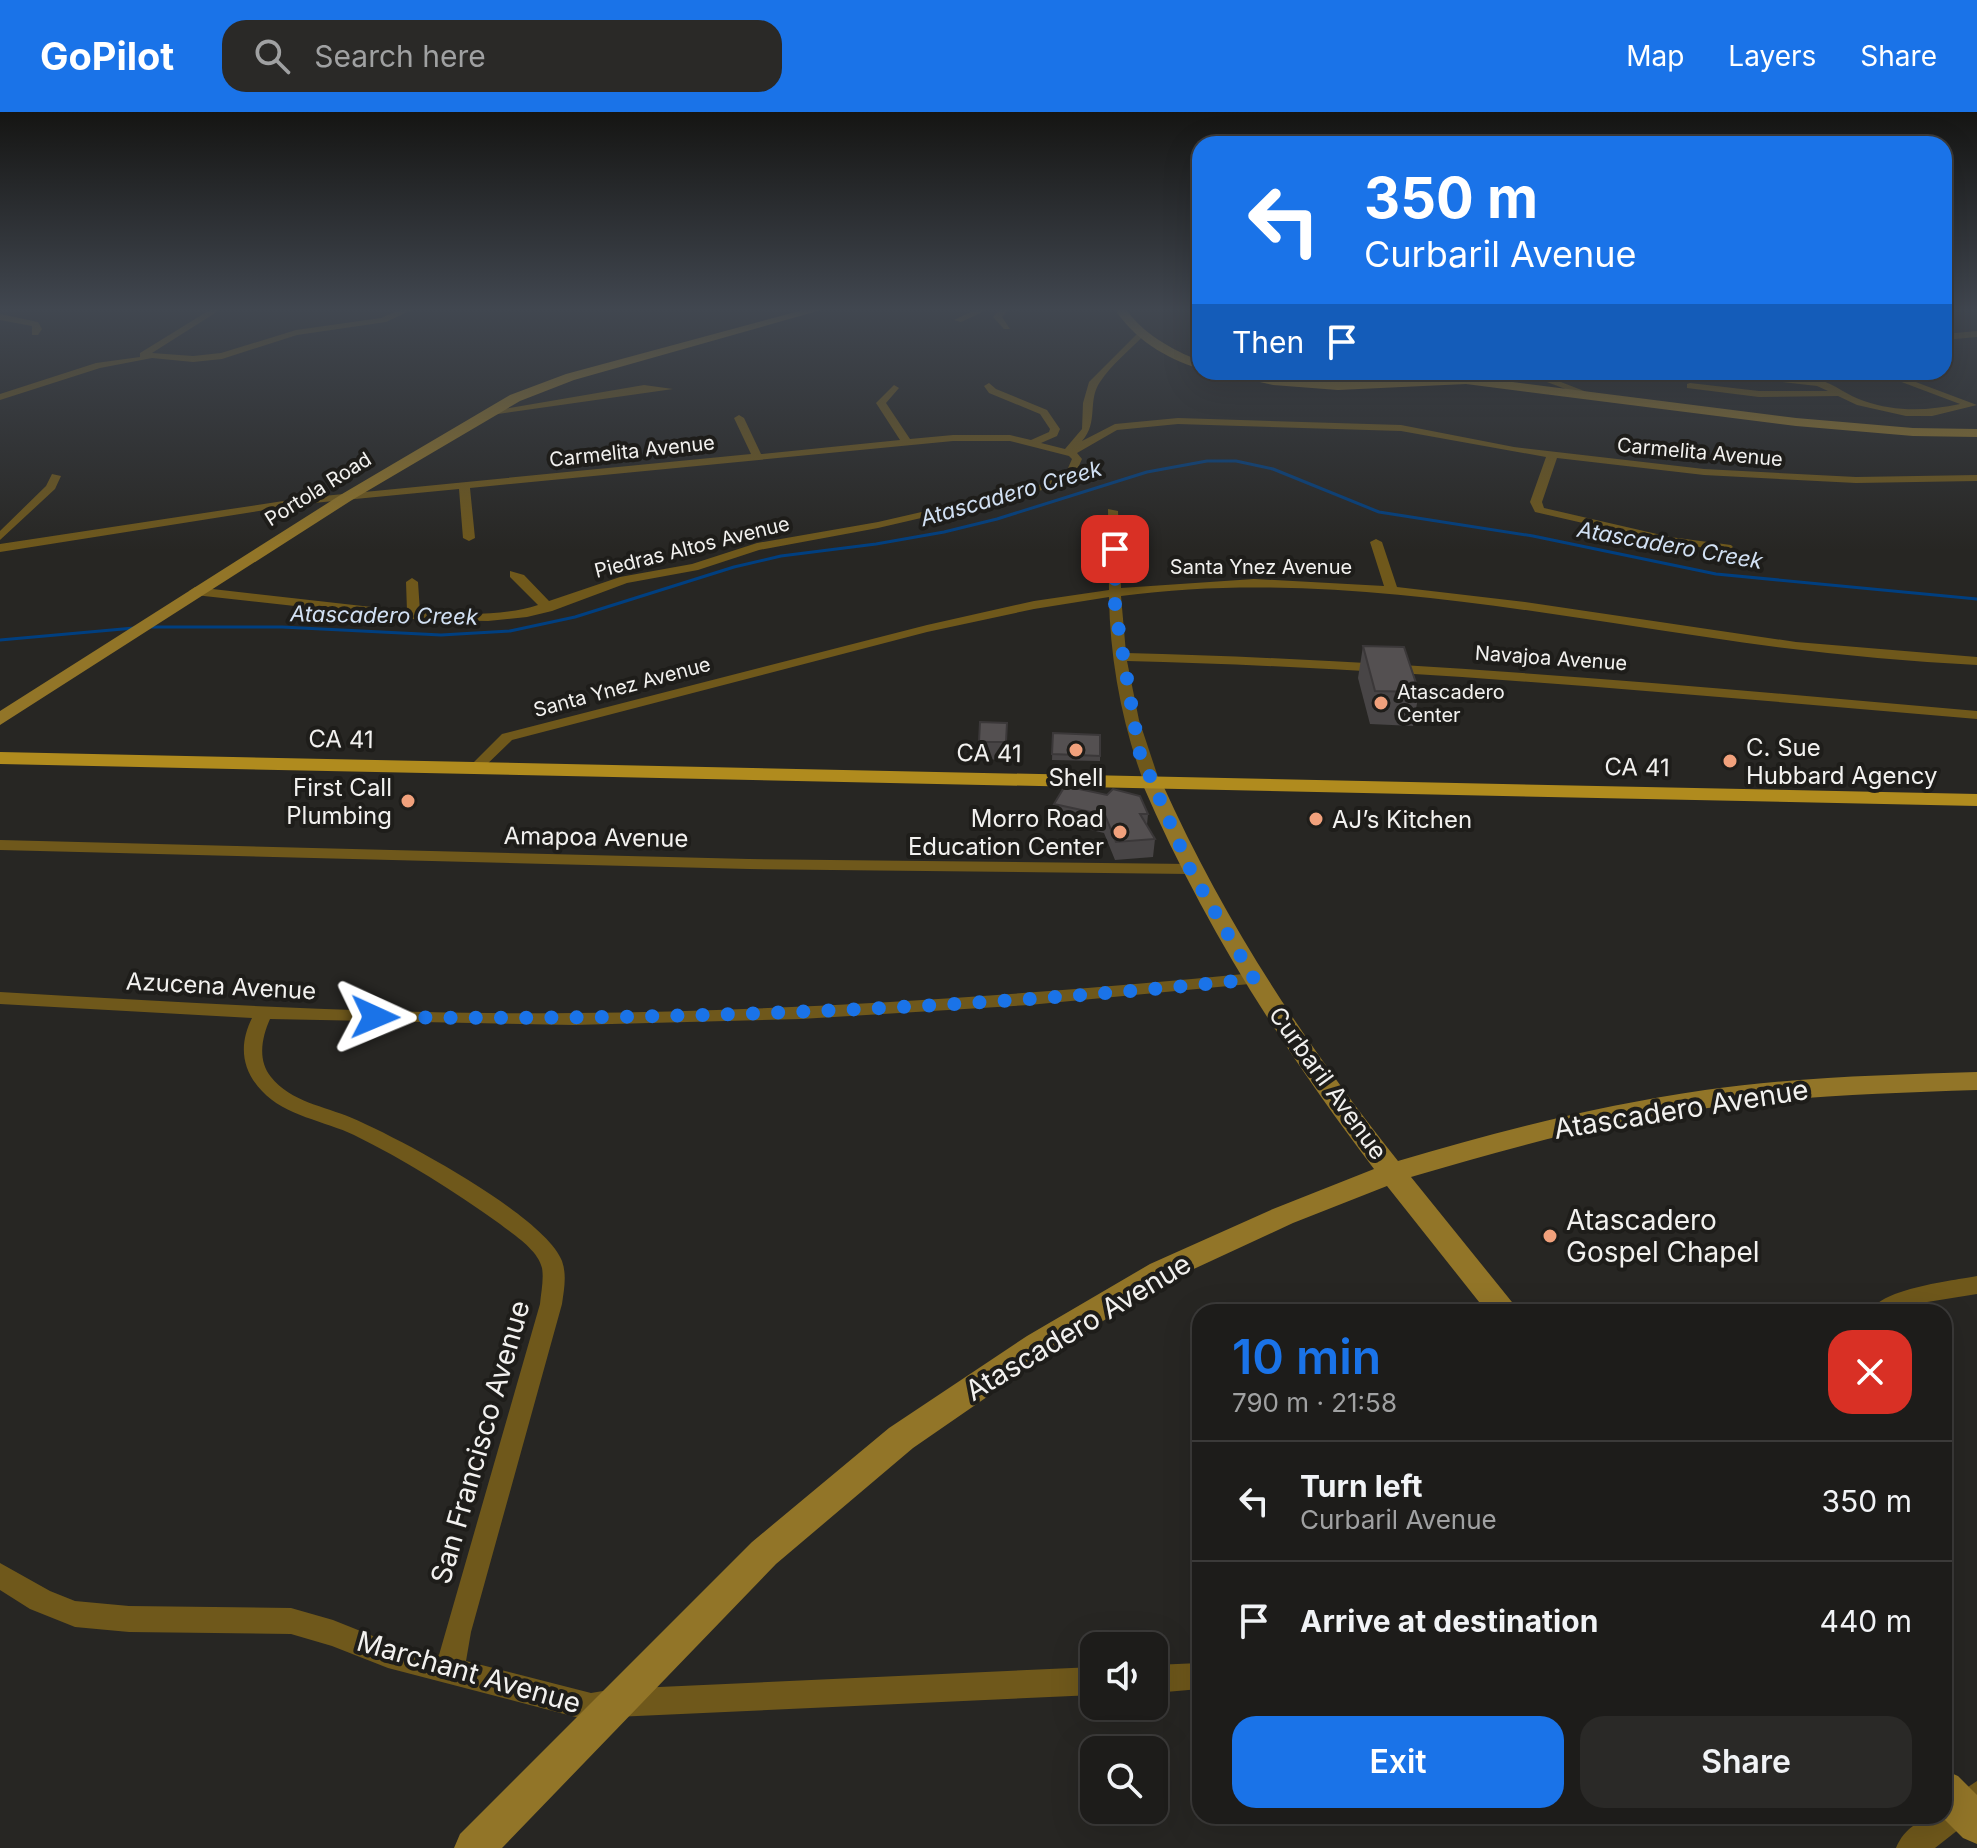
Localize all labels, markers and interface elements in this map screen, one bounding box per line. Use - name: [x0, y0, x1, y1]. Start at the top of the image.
- search box: [222, 20, 782, 92]
- text: GoPilot: [40, 33, 174, 79]
- icon: search: [250, 34, 294, 78]
- text: Search here: [314, 38, 486, 74]
- text: Map: [1626, 39, 1684, 73]
- text: Layers: [1728, 39, 1816, 73]
- text: Share: [1860, 39, 1937, 73]
- text: 350 m: [1364, 164, 1538, 232]
- icon: left: [1232, 168, 1336, 272]
- text: Curbaril Avenue: [1364, 232, 1636, 276]
- icon: arrive: [1320, 320, 1364, 364]
- text: Then: [1232, 324, 1304, 360]
- street label: Carmelita Avenue: [548, 430, 716, 472]
- street label: Carmelita Avenue: [1616, 433, 1784, 471]
- street label: Portola Road: [260, 447, 376, 531]
- water label: Atascadero Creek: [916, 454, 1106, 532]
- street label: Piedras Altos Avenue: [592, 511, 792, 583]
- pin: [1081, 515, 1149, 583]
- water label: Atascadero Creek: [1574, 516, 1766, 574]
- icon: arrive: [1093, 527, 1137, 571]
- street label: Santa Ynez Avenue: [1170, 555, 1352, 579]
- water label: Atascadero Creek: [289, 600, 479, 630]
- street label: Navajoa Avenue: [1474, 641, 1628, 675]
- street label: Santa Ynez Avenue: [531, 652, 713, 722]
- place label: Atascadero Center: [1397, 680, 1505, 727]
- marker: Atascadero Center: [1372, 694, 1390, 712]
- street label: CA 41: [308, 724, 374, 754]
- place label: C. Sue Hubbard Agency: [1746, 733, 1937, 790]
- street label: CA 41: [956, 738, 1022, 768]
- marker: Shell: [1067, 741, 1085, 759]
- street label: CA 41: [1604, 752, 1670, 782]
- marker: C. Sue Hubbard Agency: [1721, 752, 1739, 770]
- place label: Shell: [1048, 763, 1104, 792]
- place label: First Call Plumbing: [286, 773, 392, 830]
- marker: First Call Plumbing: [399, 792, 417, 810]
- place label: Morro Road Education Center: [908, 804, 1104, 861]
- place label: AJ’s Kitchen: [1332, 805, 1472, 834]
- marker: AJ’s Kitchen: [1307, 810, 1325, 828]
- street label: Amapoa Avenue: [503, 821, 689, 853]
- marker: Morro Road Education Center: [1111, 823, 1129, 841]
- street label: Azucena Avenue: [125, 967, 317, 1005]
- position arrow: [333, 975, 417, 1059]
- street label: Curbaril Avenue: [1263, 1001, 1393, 1165]
- street label: Atascadero Avenue: [1551, 1072, 1811, 1146]
- place label: Atascadero Gospel Chapel: [1566, 1203, 1760, 1269]
- marker: Atascadero Gospel Chapel: [1541, 1227, 1559, 1245]
- street label: Atascadero Avenue: [959, 1246, 1197, 1408]
- street label: San Francisco Avenue: [423, 1296, 537, 1588]
- text: 10 min: [1232, 1327, 1381, 1386]
- button: close: [1828, 1330, 1912, 1414]
- text: 790 m · 21:58: [1232, 1387, 1397, 1418]
- text: Turn left: [1300, 1468, 1422, 1504]
- icon: left: [1232, 1479, 1276, 1523]
- text: 350 m: [1822, 1483, 1912, 1519]
- text: Curbaril Avenue: [1300, 1504, 1497, 1535]
- icon: arrive: [1232, 1599, 1276, 1643]
- text: Arrive at destination: [1300, 1603, 1598, 1639]
- text: 440 m: [1820, 1603, 1912, 1639]
- street label: Marchant Avenue: [353, 1624, 585, 1720]
- map controls: [1080, 1632, 1168, 1824]
- button: sound: [1080, 1632, 1168, 1720]
- button: Exit: [1232, 1716, 1564, 1808]
- button: Share: [1580, 1716, 1912, 1808]
- button: search: [1080, 1736, 1168, 1824]

